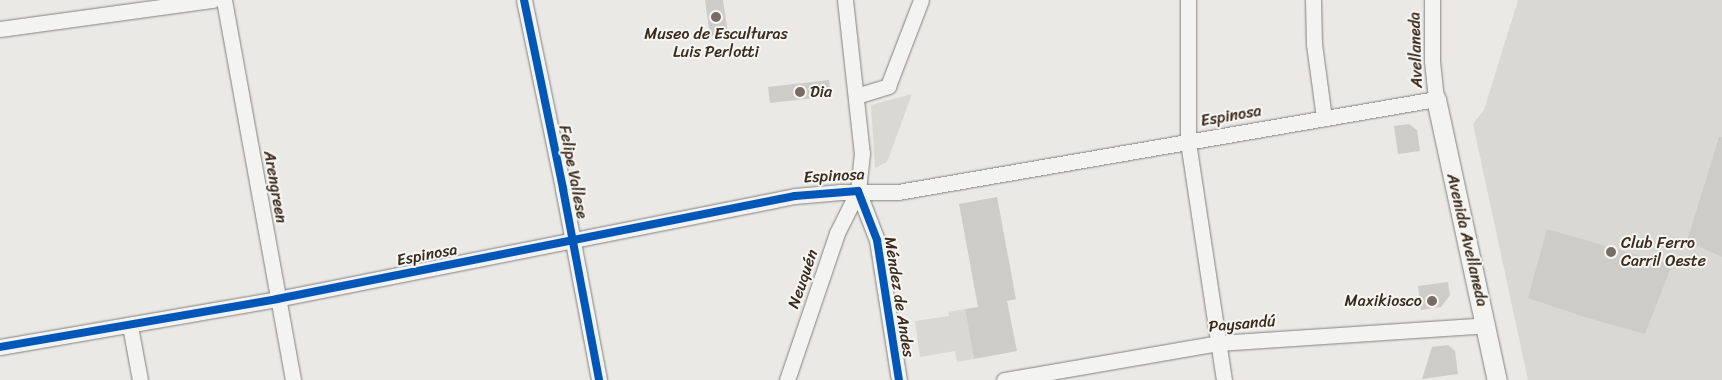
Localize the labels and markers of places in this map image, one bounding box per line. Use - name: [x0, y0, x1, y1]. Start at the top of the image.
- marker: Museo de Esculturas Luis Perlotti: [710, 11, 722, 23]
- place label: Museo de Esculturas Luis Perlotti: [644, 24, 788, 62]
- place label: Dia: [810, 82, 832, 102]
- marker: Dia: [794, 86, 806, 98]
- place label: Club Ferro Carril Oeste: [1621, 233, 1706, 271]
- marker: Club Ferro Carril Oeste: [1605, 246, 1617, 258]
- place label: Maxikiosco: [1345, 291, 1422, 311]
- marker: Maxikiosco: [1426, 295, 1438, 307]

